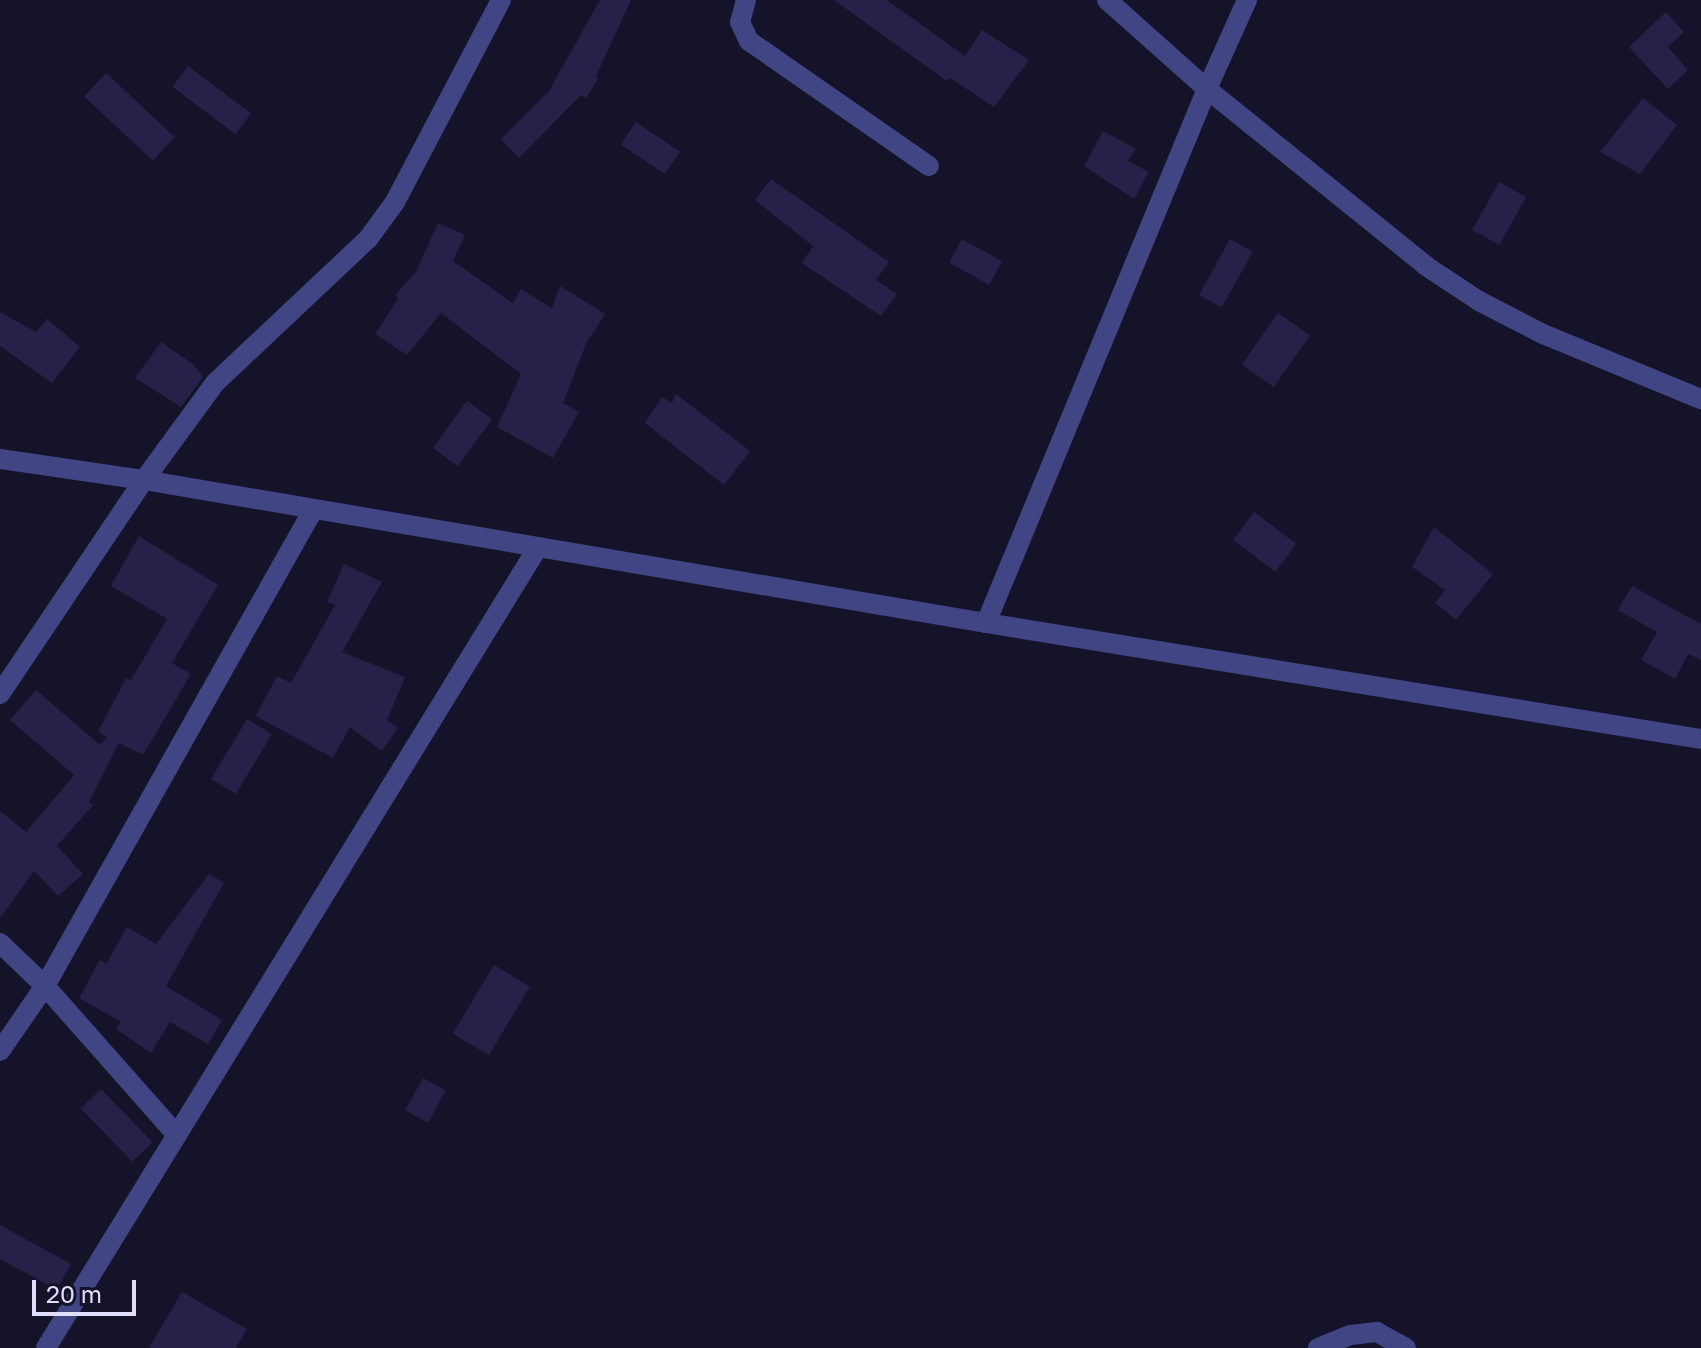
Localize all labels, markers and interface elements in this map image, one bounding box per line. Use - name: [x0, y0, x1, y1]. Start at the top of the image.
- scale bar: [36, 1264, 140, 1314]
- text: 20 m: [46, 1279, 102, 1308]

